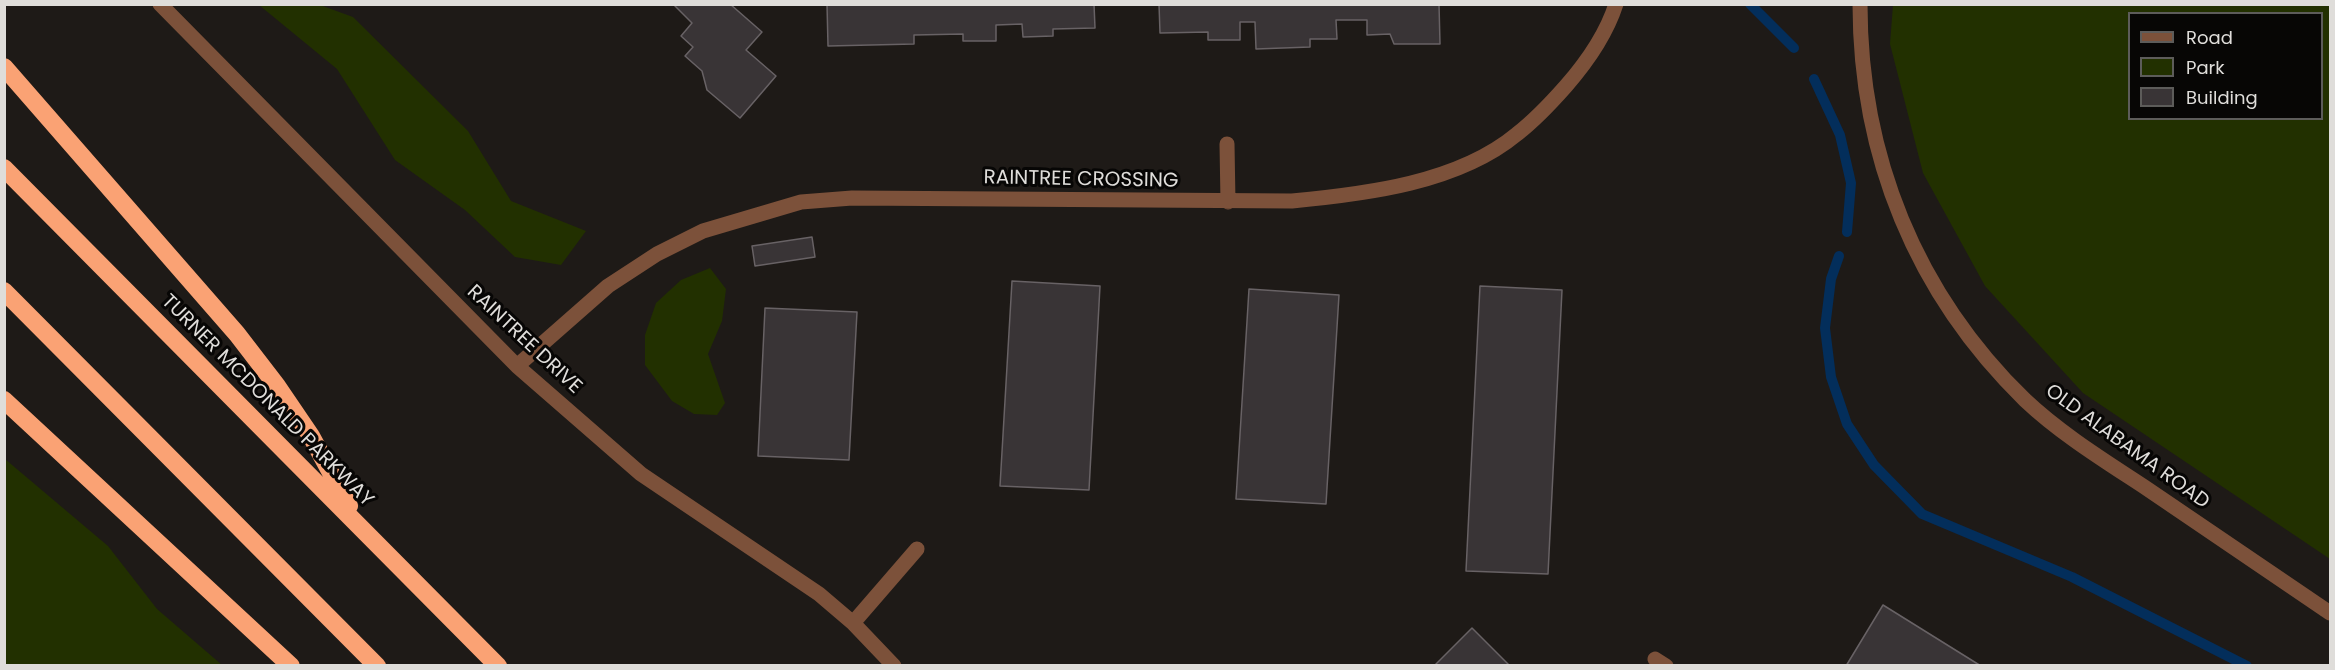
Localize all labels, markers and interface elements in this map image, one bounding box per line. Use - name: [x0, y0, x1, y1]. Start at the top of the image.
- legend: [2128, 12, 2323, 120]
- text: Road: [2186, 25, 2233, 50]
- text: Park: [2186, 55, 2225, 80]
- text: Building: [2186, 85, 2258, 110]
- street label: RAINTREE CROSSING: [983, 166, 1179, 194]
- street label: RAINTREE DRIVE: [462, 281, 586, 399]
- street label: TURNER MCDONALD PARKWAY: [156, 290, 378, 512]
- street label: OLD ALABAMA ROAD: [2040, 379, 2214, 515]

